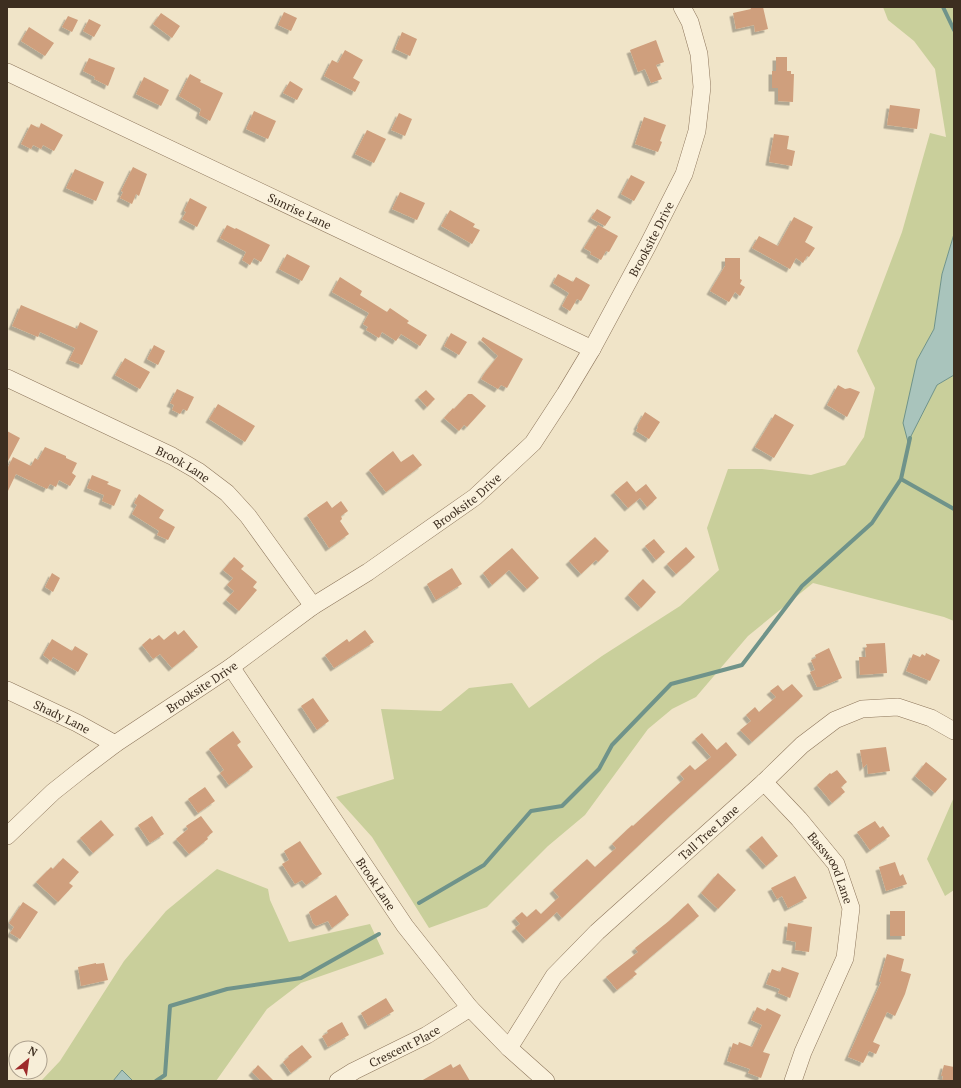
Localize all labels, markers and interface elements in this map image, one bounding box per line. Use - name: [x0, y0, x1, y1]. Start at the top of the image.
- street label: Sunrise Lane: [266, 189, 334, 232]
- street label: Brooksite Drive: [625, 199, 676, 279]
- street label: Brook Lane: [154, 442, 213, 485]
- street label: Brooksite Drive: [430, 469, 504, 532]
- street label: Brooksite Drive: [163, 657, 240, 716]
- street label: Shady Lane: [31, 696, 93, 736]
- street label: Tall Tree Lane: [675, 801, 742, 863]
- street label: Basswood Lane: [805, 829, 856, 906]
- street label: Brook Lane: [354, 854, 400, 913]
- street label: Crescent Place: [366, 1021, 443, 1070]
- north arrow: [8, 1040, 48, 1080]
- text: N: [26, 1043, 40, 1060]

